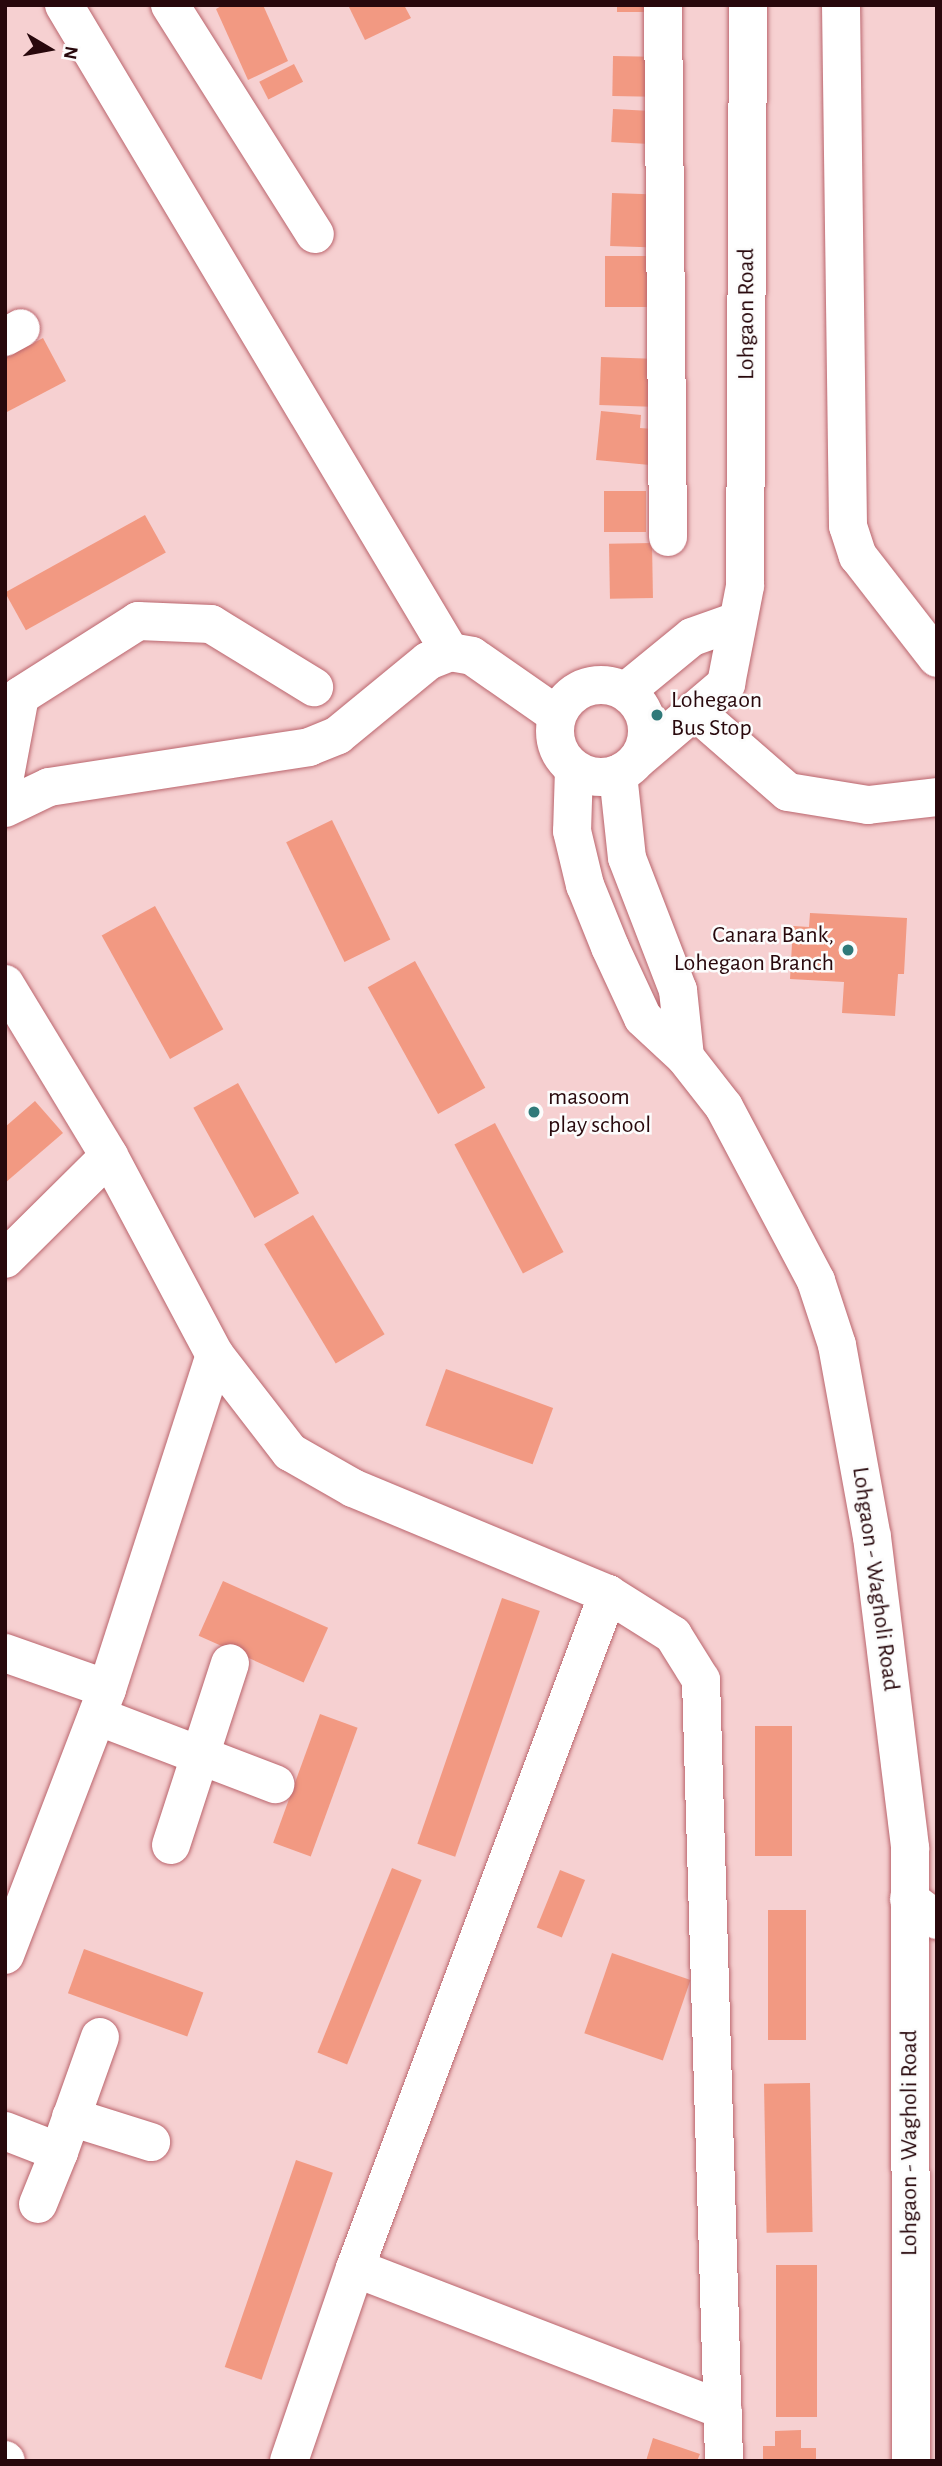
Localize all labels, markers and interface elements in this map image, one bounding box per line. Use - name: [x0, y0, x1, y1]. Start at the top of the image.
- north arrow: [14, 14, 84, 84]
- text: N: [60, 45, 81, 61]
- street label: Lohgaon Road: [733, 248, 761, 380]
- place label: Lohegaon Bus Stop: [671, 687, 762, 743]
- marker: Lohegaon Bus Stop: [649, 707, 665, 723]
- place label: Canara Bank, Lohegaon Branch: [674, 922, 834, 978]
- marker: Canara Bank, Lohegaon Branch: [840, 942, 856, 958]
- place label: masoom play school: [548, 1084, 651, 1140]
- marker: masoom play school: [526, 1104, 542, 1120]
- street label: Lohgaon - Wagholi Road: [845, 1465, 905, 1693]
- street label: Lohgaon - Wagholi Road: [896, 2030, 924, 2256]

